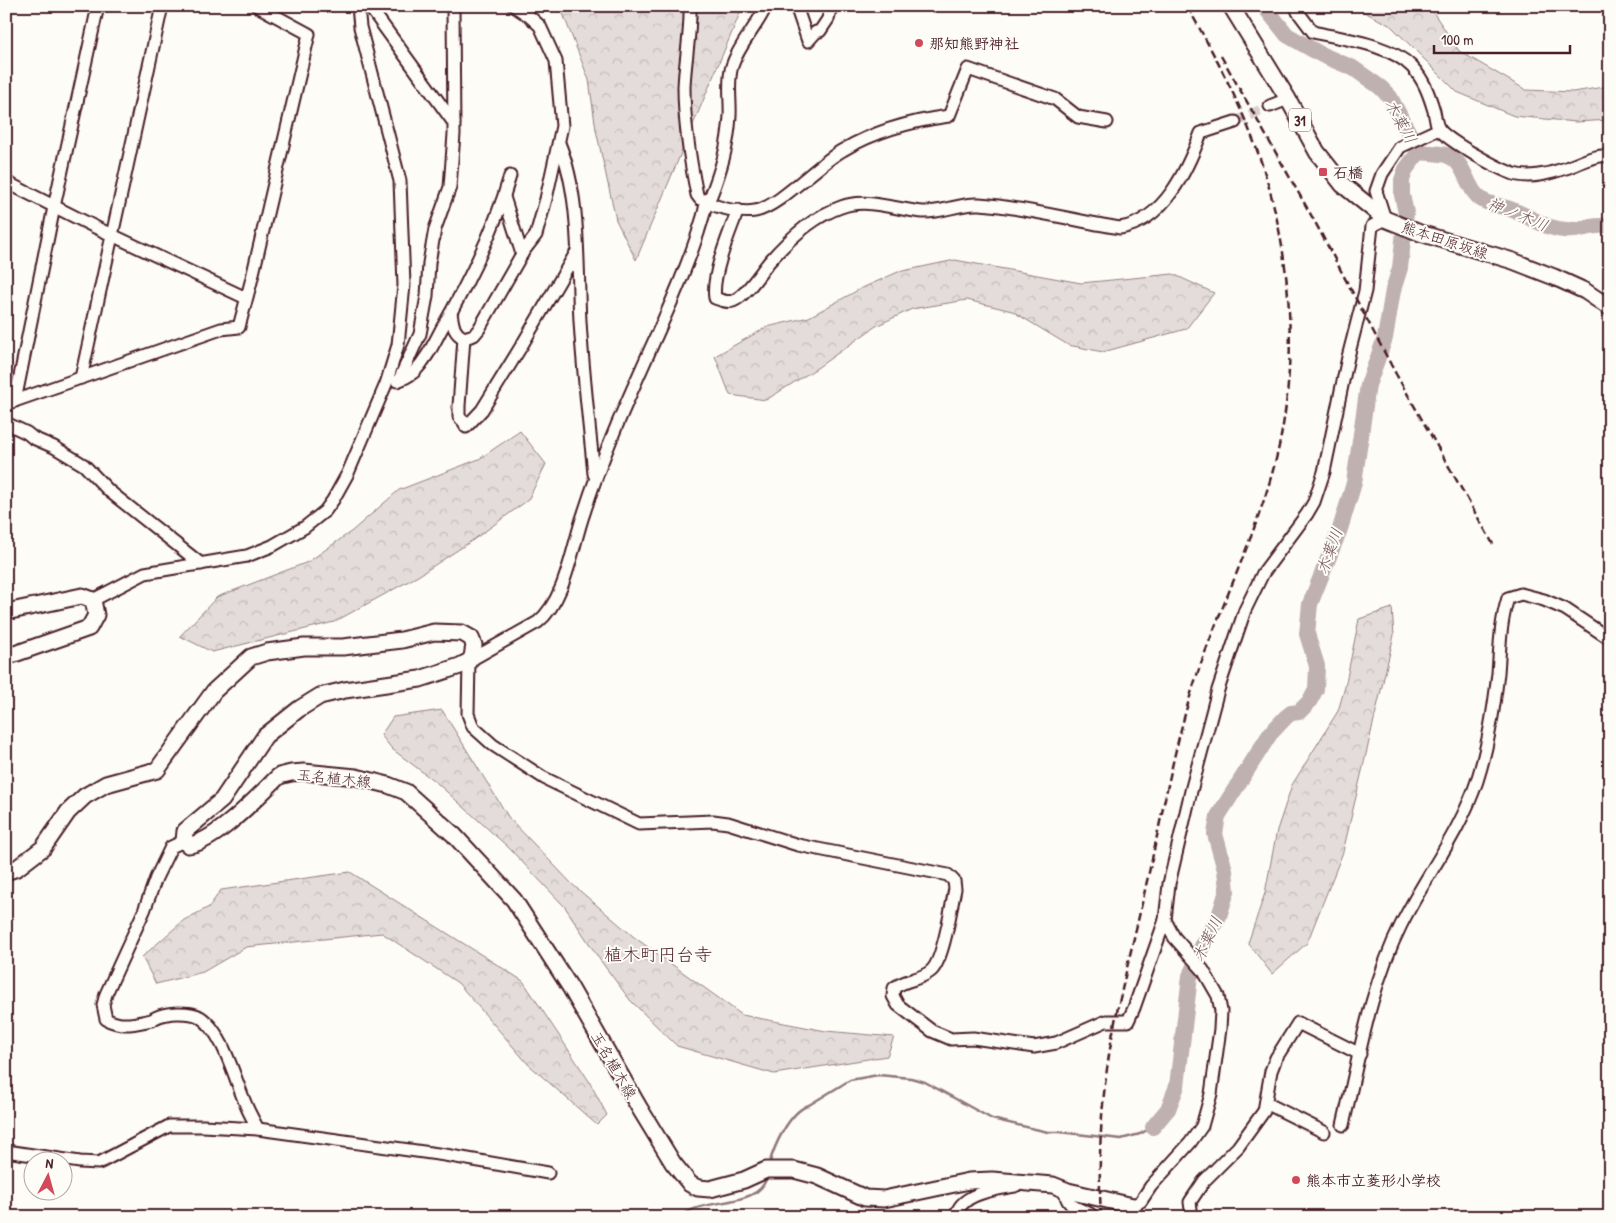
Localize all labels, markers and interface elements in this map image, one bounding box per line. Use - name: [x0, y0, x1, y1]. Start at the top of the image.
- scale bar: [1434, 22, 1570, 54]
- text: 100 m: [1441, 29, 1474, 50]
- place label: 那知熊野神社: [929, 33, 1019, 54]
- marker: 那知熊野神社: [913, 37, 925, 49]
- water label: 木葉川: [1380, 95, 1422, 147]
- road number: 31: [1289, 108, 1311, 132]
- place label: 石橋: [1333, 162, 1363, 183]
- marker: 石橋: [1317, 166, 1329, 178]
- water label: 神ノ木川: [1484, 192, 1552, 236]
- street label: 熊本田原坂線: [1399, 216, 1491, 264]
- water label: 木葉川: [1310, 525, 1348, 577]
- street label: 玉名植木線: [296, 764, 372, 792]
- water label: 木葉川: [1187, 913, 1227, 965]
- district label: 植木町円台寺: [604, 942, 712, 967]
- street label: 玉名植木線: [586, 1027, 642, 1103]
- north arrow: [22, 1150, 72, 1200]
- text: N: [45, 1153, 55, 1172]
- place label: 熊本市立菱形小学校: [1306, 1170, 1441, 1191]
- marker: 熊本市立菱形小学校: [1290, 1174, 1302, 1186]

